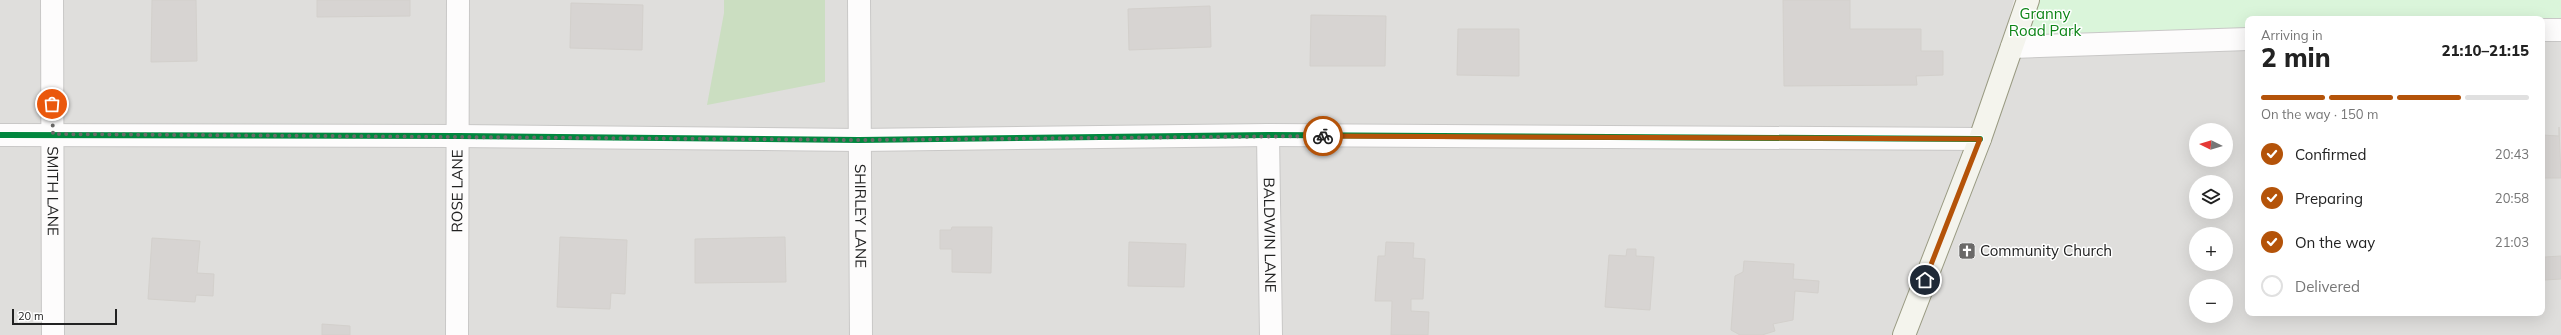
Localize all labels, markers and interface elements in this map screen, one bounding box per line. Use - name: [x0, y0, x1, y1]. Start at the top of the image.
- park label: Granny Road Park: [2009, 4, 2081, 40]
- text: Arriving in: [2261, 27, 2323, 43]
- text: 2 min: [2261, 41, 2331, 74]
- text: 21:10–21:15: [2442, 41, 2529, 60]
- pin: [35, 87, 69, 121]
- icon: bag: [41, 93, 63, 115]
- text: On the way · 150 m: [2261, 106, 2378, 122]
- courier: [1303, 116, 1343, 156]
- north arrow: [2189, 123, 2233, 167]
- map controls: [2189, 123, 2233, 323]
- icon: bike: [1312, 125, 1334, 147]
- icon: check: [2261, 143, 2283, 165]
- text: Confirmed: [2295, 145, 2366, 164]
- street label: SMITH LANE: [43, 146, 63, 236]
- text: 20:43: [2495, 146, 2529, 162]
- street label: ROSE LANE: [447, 149, 467, 233]
- street label: SHIRLEY LANE: [851, 164, 871, 268]
- button: layers: [2189, 175, 2233, 219]
- street label: BALDWIN LANE: [1260, 177, 1280, 293]
- icon: check: [2261, 187, 2283, 209]
- text: Preparing: [2295, 189, 2363, 208]
- text: 20:58: [2495, 190, 2529, 206]
- button: +: [2189, 227, 2233, 271]
- icon: check: [2261, 231, 2283, 253]
- text: On the way: [2295, 233, 2375, 252]
- text: 21:03: [2495, 234, 2529, 250]
- church icon: Community Church: [1957, 241, 1977, 261]
- place label: Community Church: [1980, 241, 2112, 260]
- pin: [1908, 263, 1942, 297]
- icon: home: [1914, 269, 1936, 291]
- text: Delivered: [2295, 277, 2360, 296]
- button: −: [2189, 279, 2233, 323]
- scale bar: [12, 307, 117, 326]
- text: 20 m: [18, 309, 44, 323]

